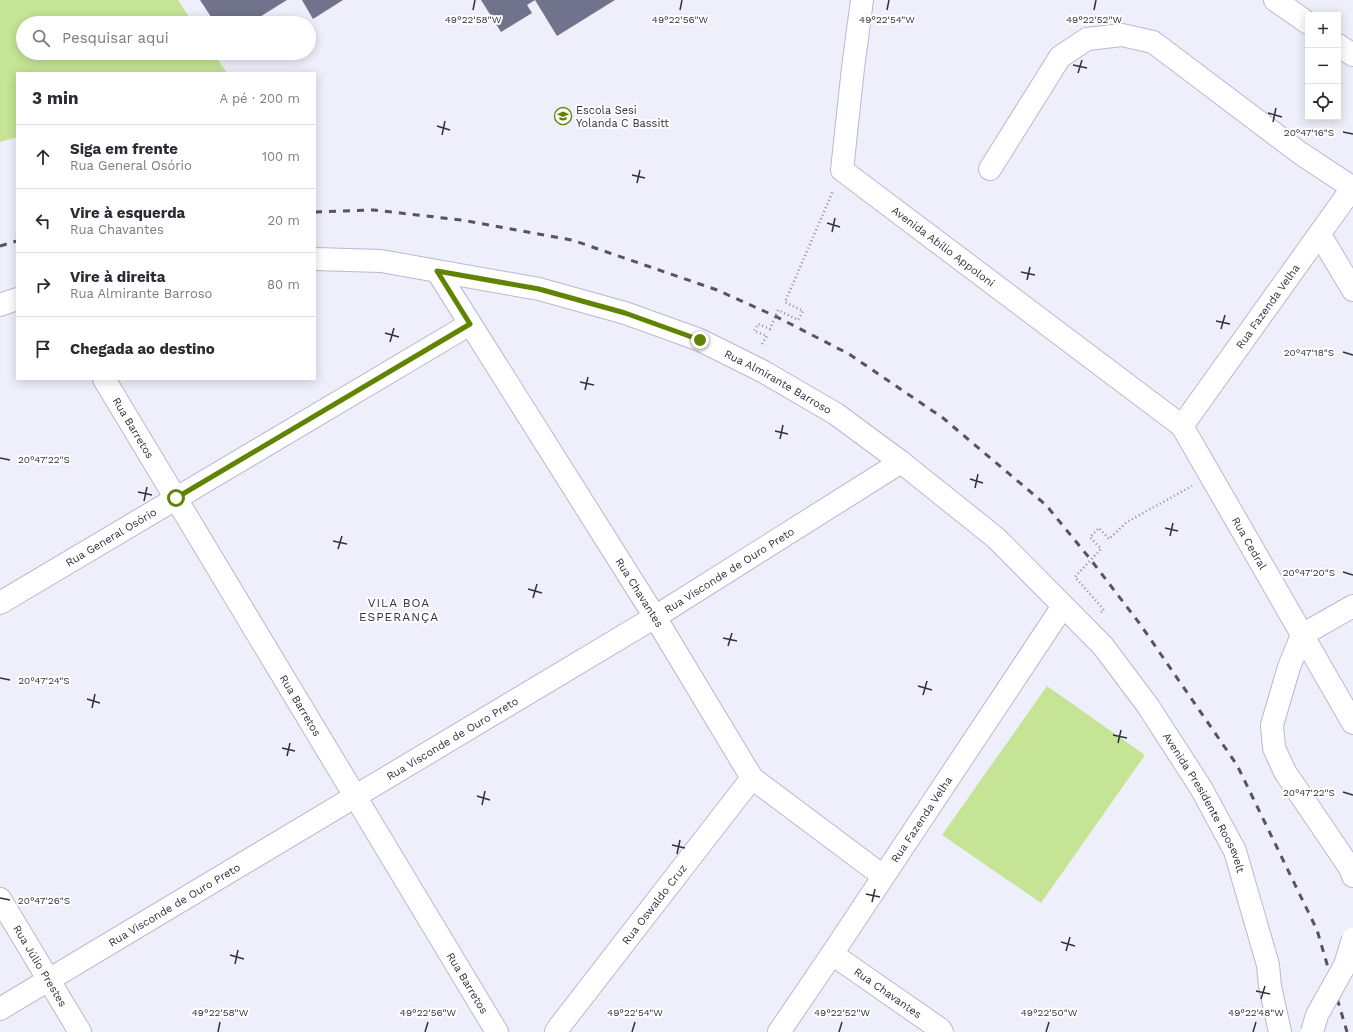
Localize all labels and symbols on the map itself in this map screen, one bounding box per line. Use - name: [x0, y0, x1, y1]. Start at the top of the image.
- text: 49°22'58"W: [445, 14, 502, 25]
- text: 49°22'56"W: [652, 14, 709, 25]
- text: 49°22'54"W: [859, 14, 915, 25]
- text: 49°22'52"W: [1066, 14, 1122, 25]
- place label: Escola Sesi Yolanda C Bassitt: [576, 104, 669, 130]
- school or university icon: Escola Sesi Yolanda C Bassitt: [553, 106, 573, 126]
- text: 20°47'16"S: [1284, 127, 1334, 138]
- street label: Avenida Abílio Appoloni: [889, 204, 997, 290]
- street label: Rua Fazenda Velha: [1233, 262, 1303, 352]
- route end: [691, 331, 709, 349]
- street label: Rua Almirante Barroso: [722, 347, 834, 417]
- text: 20°47'18"S: [1284, 347, 1334, 358]
- street label: Rua Barretos: [110, 395, 156, 461]
- text: 20°47'22"S: [18, 454, 70, 465]
- route start: [167, 489, 185, 507]
- street label: Rua General Osório: [63, 506, 159, 570]
- street label: Rua Cedral: [1229, 515, 1270, 573]
- street label: Rua Visconde de Ouro Preto: [662, 525, 797, 616]
- street label: Rua Chavantes: [612, 556, 666, 630]
- text: 20°47'20"S: [1283, 567, 1335, 578]
- district label: VILA BOA ESPERANÇA: [359, 596, 439, 624]
- street label: Rua Barretos: [277, 673, 324, 739]
- text: 20°47'24"S: [18, 675, 70, 686]
- street label: Rua Visconde de Ouro Preto: [384, 694, 521, 783]
- street label: Avenida Presidente Roosevelt: [1160, 730, 1247, 875]
- street label: Rua Fazenda Velha: [889, 774, 955, 865]
- text: 20°47'22"S: [1283, 787, 1335, 798]
- street label: Rua Visconde de Ouro Preto: [106, 861, 243, 950]
- street label: Rua Oswaldo Cruz: [619, 862, 690, 947]
- text: 20°47'26"S: [18, 895, 70, 906]
- street label: Rua Júlio Prestes: [10, 923, 69, 1009]
- street label: Rua Barretos: [444, 950, 491, 1016]
- street label: Rua Chavantes: [851, 965, 924, 1021]
- text: 49°22'58"W: [192, 1007, 249, 1018]
- text: 49°22'56"W: [400, 1007, 457, 1018]
- text: 49°22'54"W: [607, 1007, 663, 1018]
- text: 49°22'52"W: [814, 1007, 870, 1018]
- text: 49°22'50"W: [1021, 1007, 1078, 1018]
- text: 49°22'48"W: [1228, 1007, 1284, 1018]

